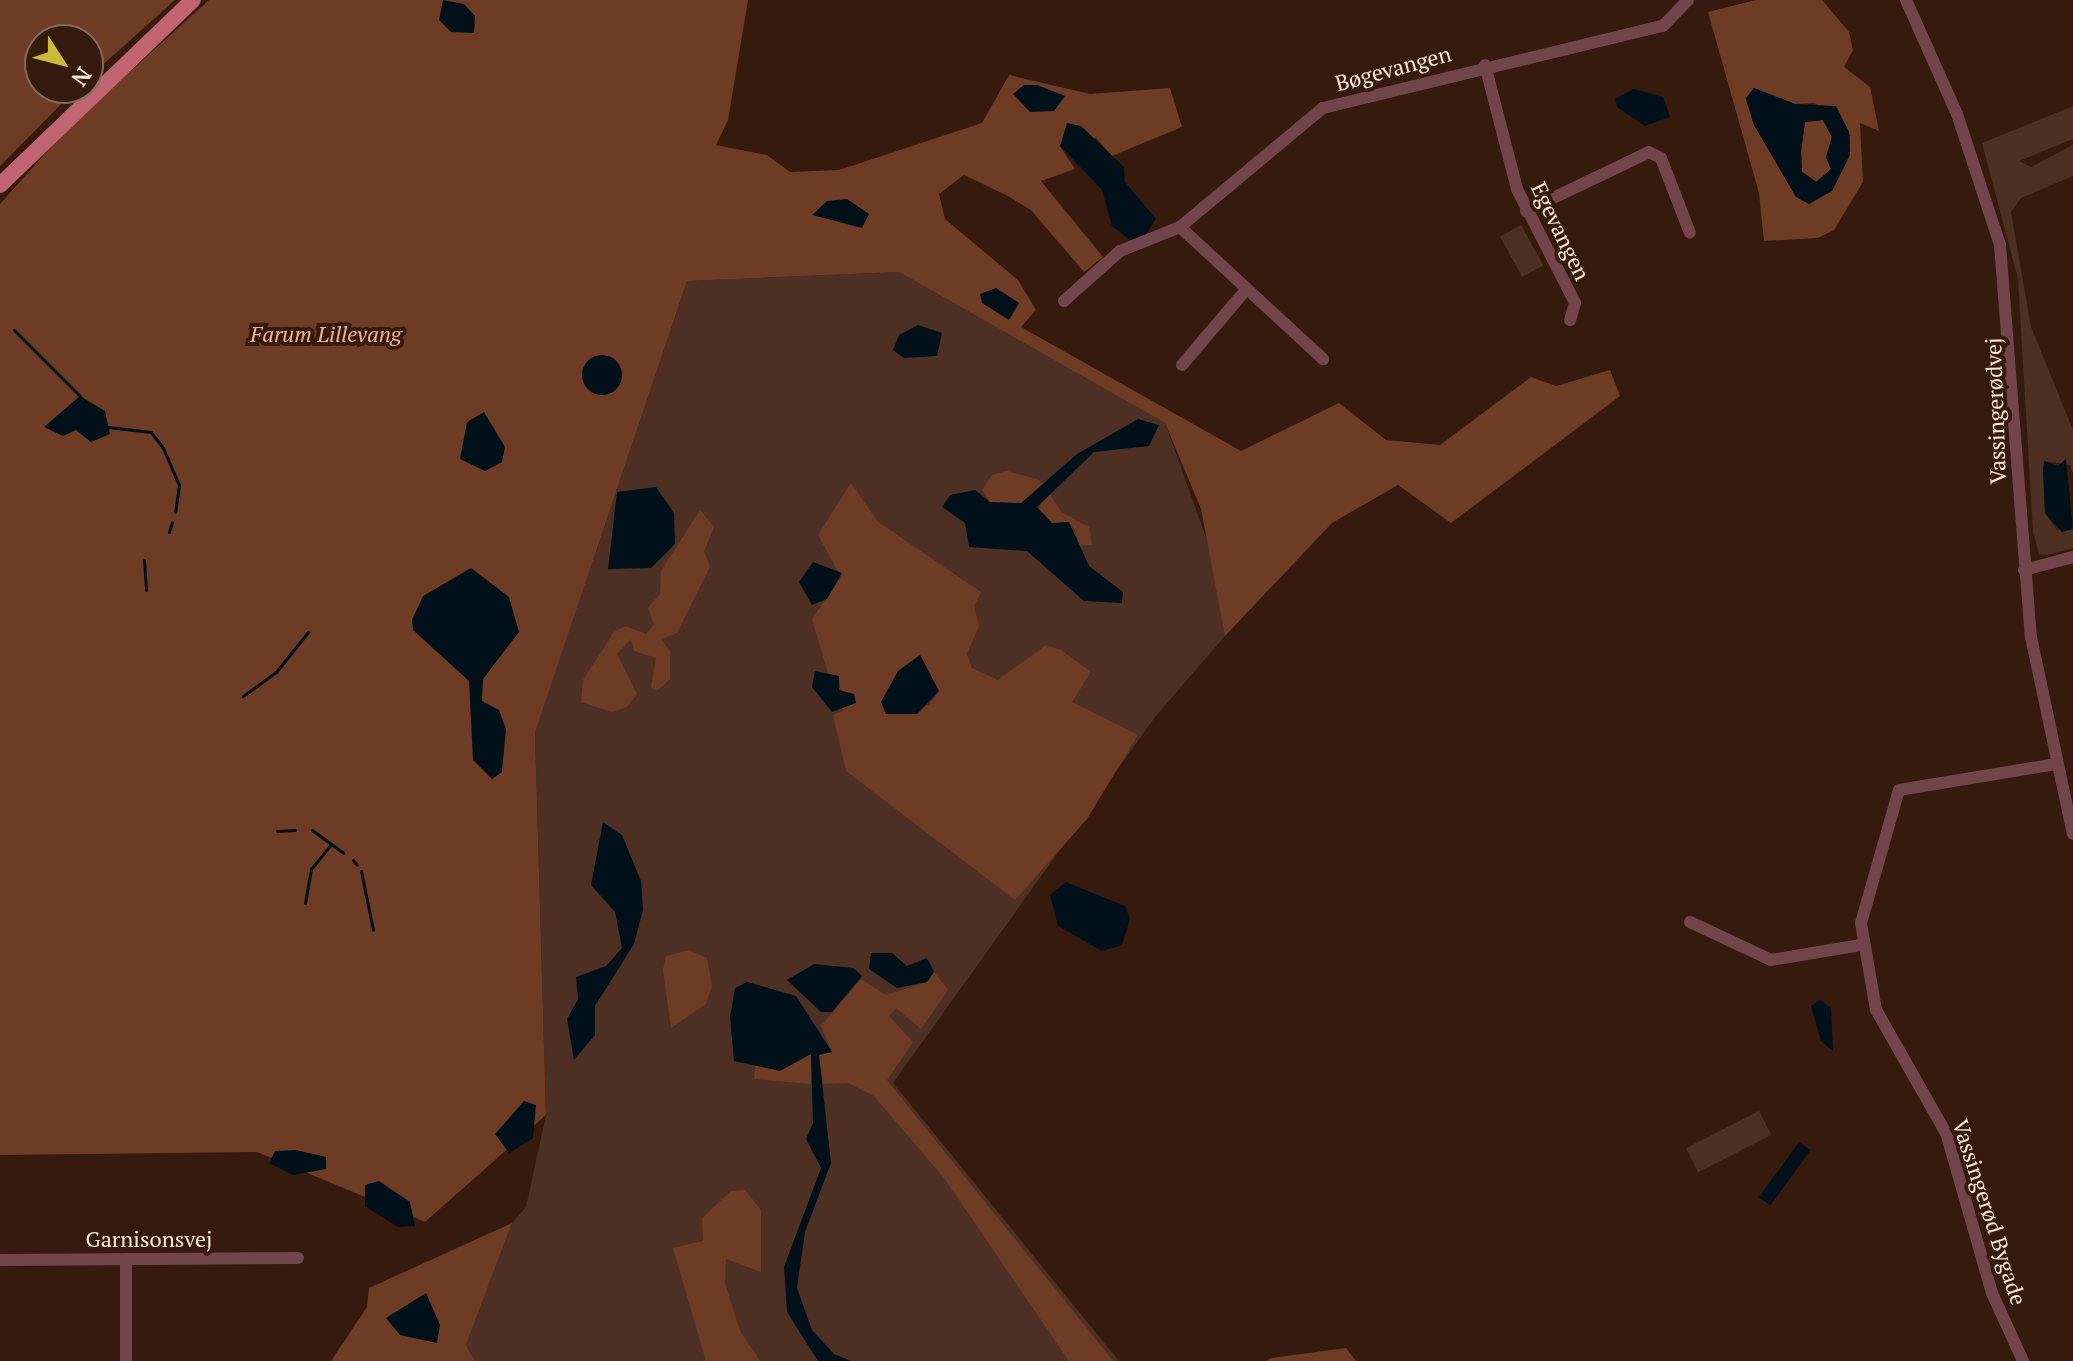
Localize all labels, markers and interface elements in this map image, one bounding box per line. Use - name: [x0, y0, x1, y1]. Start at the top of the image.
- north arrow: [24, 24, 104, 104]
- street label: Bøgevangen: [1332, 40, 1454, 96]
- text: N: [66, 62, 99, 92]
- street label: Egevangen: [1526, 178, 1596, 284]
- park label: Farum Lillevang: [250, 321, 402, 347]
- street label: Vassingerødvej: [1979, 337, 2011, 485]
- street label: Vassingerød Bygade: [1947, 1116, 2033, 1308]
- street label: Garnisonsvej: [86, 1226, 212, 1252]

